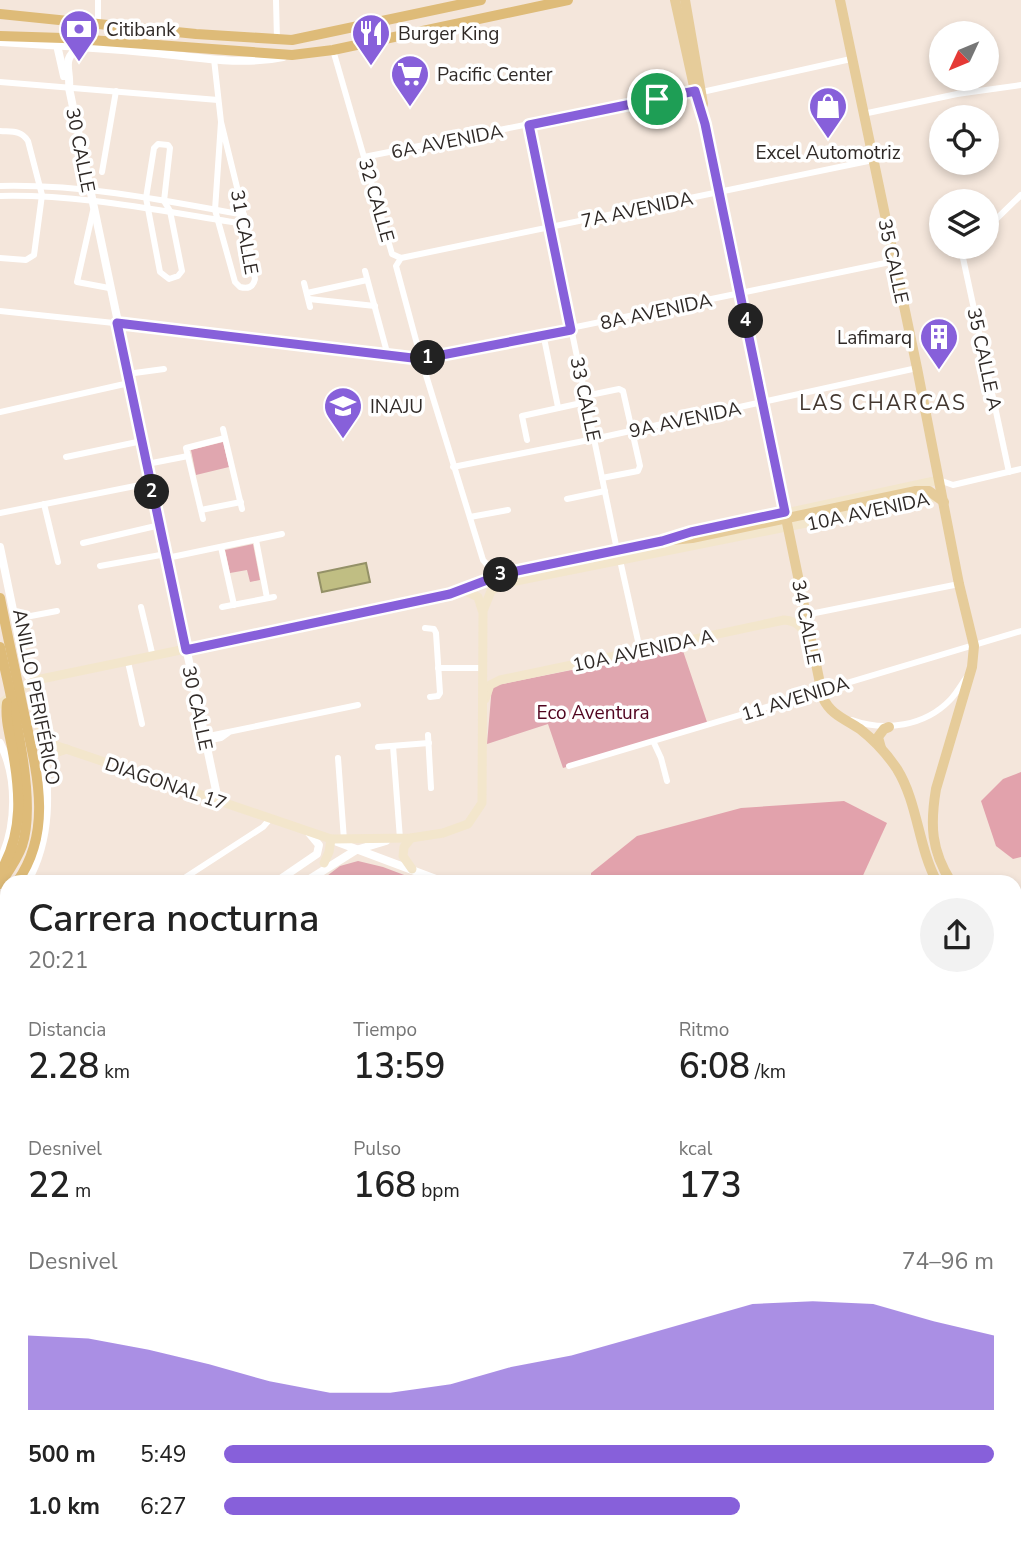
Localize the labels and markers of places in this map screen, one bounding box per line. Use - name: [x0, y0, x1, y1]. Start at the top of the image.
- bank icon: Citibank: [58, 8, 100, 63]
- restaurant icon: Burger King: [350, 12, 392, 67]
- place label: Citibank: [106, 17, 176, 43]
- place label: Burger King: [398, 21, 499, 47]
- supermarket icon: Pacific Center: [389, 53, 431, 108]
- place label: Pacific Center: [437, 62, 553, 88]
- pin: [627, 69, 687, 129]
- shop icon: Excel Automotriz: [807, 85, 849, 140]
- place label: Excel Automotriz: [755, 140, 901, 166]
- pin: 4: [728, 304, 764, 338]
- building icon: Lafimarq: [918, 316, 960, 371]
- place label: Lafimarq: [837, 325, 912, 351]
- pin: 1: [410, 340, 446, 376]
- school or university icon: INAJU: [322, 385, 364, 440]
- place label: INAJU: [370, 394, 423, 420]
- pin: 2: [134, 475, 170, 510]
- pin: 3: [484, 558, 518, 592]

